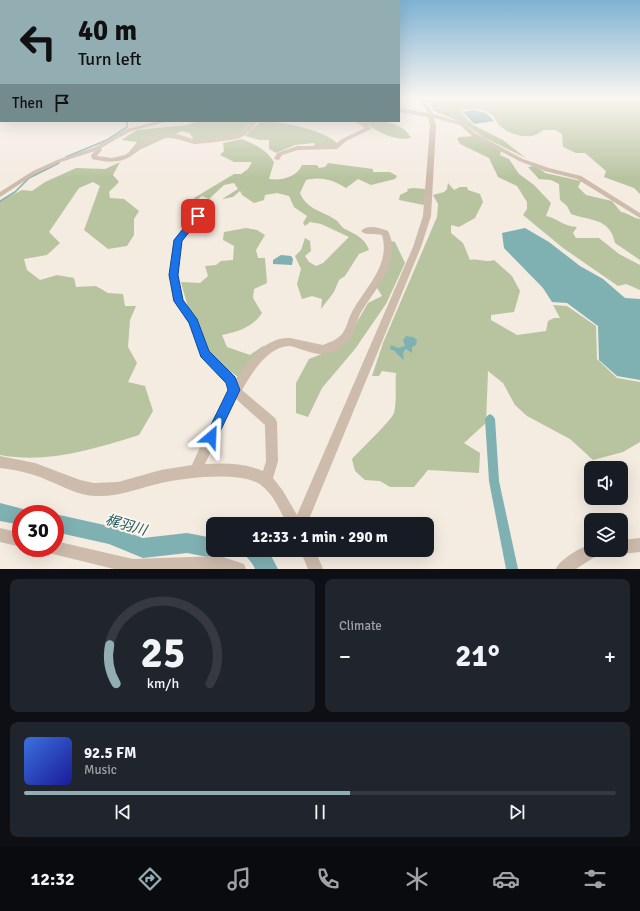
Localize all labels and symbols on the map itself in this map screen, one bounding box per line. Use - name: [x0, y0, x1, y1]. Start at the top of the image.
- pin: [181, 199, 215, 233]
- position arrow: [190, 416, 232, 458]
- speed limit sign: 30: [12, 505, 64, 557]
- water label: 梶羽川: [103, 511, 150, 540]

